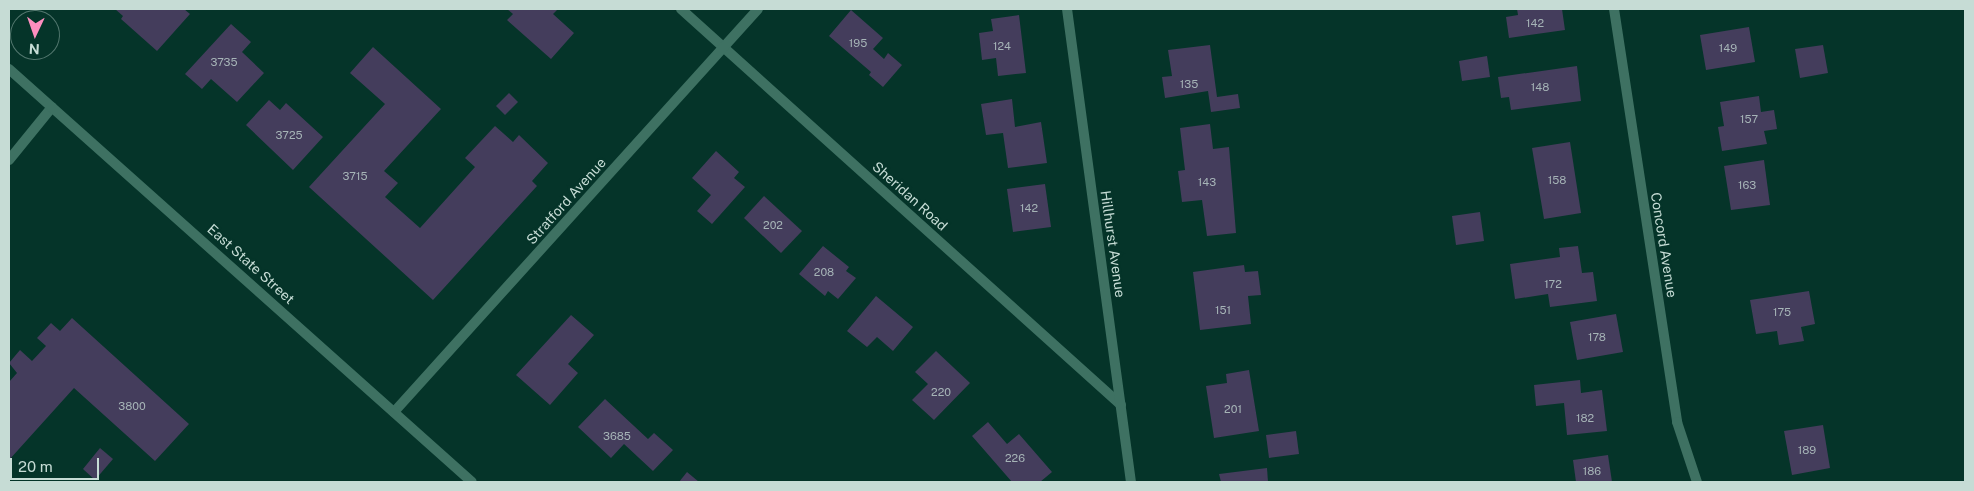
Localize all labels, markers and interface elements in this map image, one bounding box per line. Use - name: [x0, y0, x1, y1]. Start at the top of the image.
- north arrow: [10, 10, 60, 60]
- house number: 142: [1526, 16, 1544, 30]
- house number: 195: [849, 36, 867, 50]
- house number: 124: [993, 39, 1011, 53]
- text: N: [28, 41, 40, 57]
- house number: 149: [1719, 41, 1737, 55]
- house number: 3735: [210, 55, 238, 69]
- house number: 135: [1180, 77, 1198, 91]
- house number: 148: [1531, 80, 1549, 94]
- house number: 157: [1740, 112, 1758, 126]
- house number: 3725: [275, 128, 303, 142]
- street label: Stratford Avenue: [523, 154, 609, 248]
- street label: Sheridan Road: [869, 158, 951, 234]
- house number: 3715: [342, 169, 368, 183]
- house number: 158: [1548, 173, 1566, 187]
- house number: 143: [1198, 175, 1216, 189]
- house number: 163: [1738, 178, 1756, 192]
- street label: Hillhurst Avenue: [1097, 189, 1129, 299]
- street label: Concord Avenue: [1647, 191, 1681, 299]
- house number: 142: [1020, 201, 1038, 215]
- house number: 202: [763, 218, 783, 232]
- street label: East State Street: [204, 220, 298, 308]
- house number: 208: [814, 265, 834, 279]
- house number: 172: [1544, 277, 1562, 291]
- house number: 151: [1215, 303, 1231, 317]
- house number: 175: [1773, 305, 1791, 319]
- house number: 178: [1588, 330, 1606, 344]
- house number: 220: [931, 385, 951, 399]
- house number: 3800: [118, 399, 146, 413]
- house number: 201: [1224, 402, 1242, 416]
- house number: 182: [1576, 411, 1594, 425]
- house number: 3685: [603, 429, 631, 443]
- house number: 189: [1798, 443, 1816, 457]
- scale bar: [12, 448, 101, 480]
- house number: 226: [1005, 451, 1025, 465]
- text: 20 m: [18, 458, 53, 475]
- house number: 186: [1583, 464, 1601, 478]

